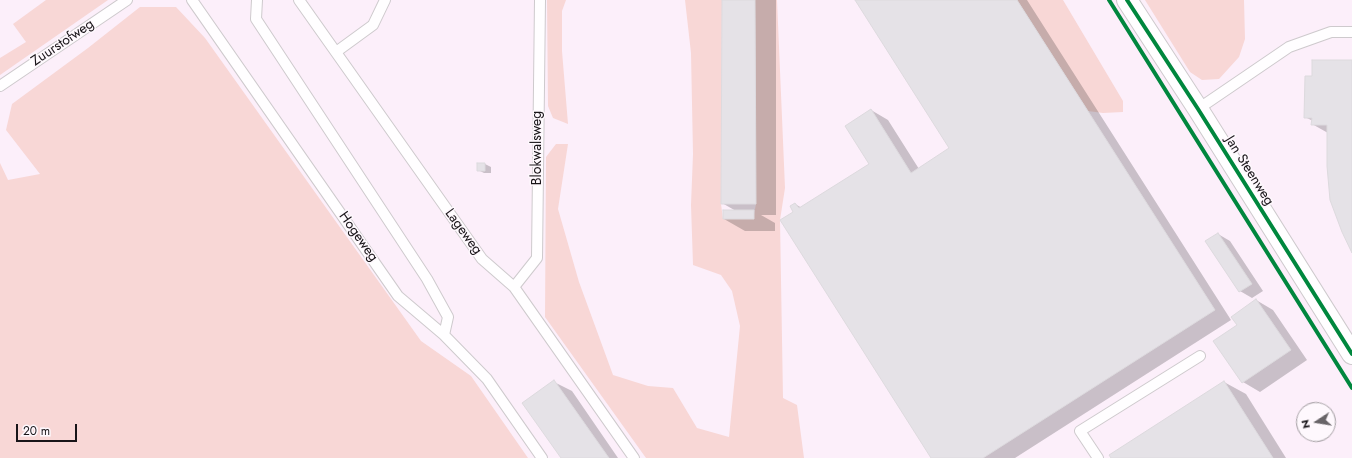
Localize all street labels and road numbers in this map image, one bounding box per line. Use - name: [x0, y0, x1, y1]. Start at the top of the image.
- street label: Zuurstofweg: [29, 16, 97, 70]
- street label: Blokwalsweg: [530, 111, 546, 185]
- street label: Jan Steenweg: [1221, 133, 1277, 209]
- street label: Lageweg: [441, 206, 485, 258]
- street label: Hogeweg: [335, 209, 381, 265]

